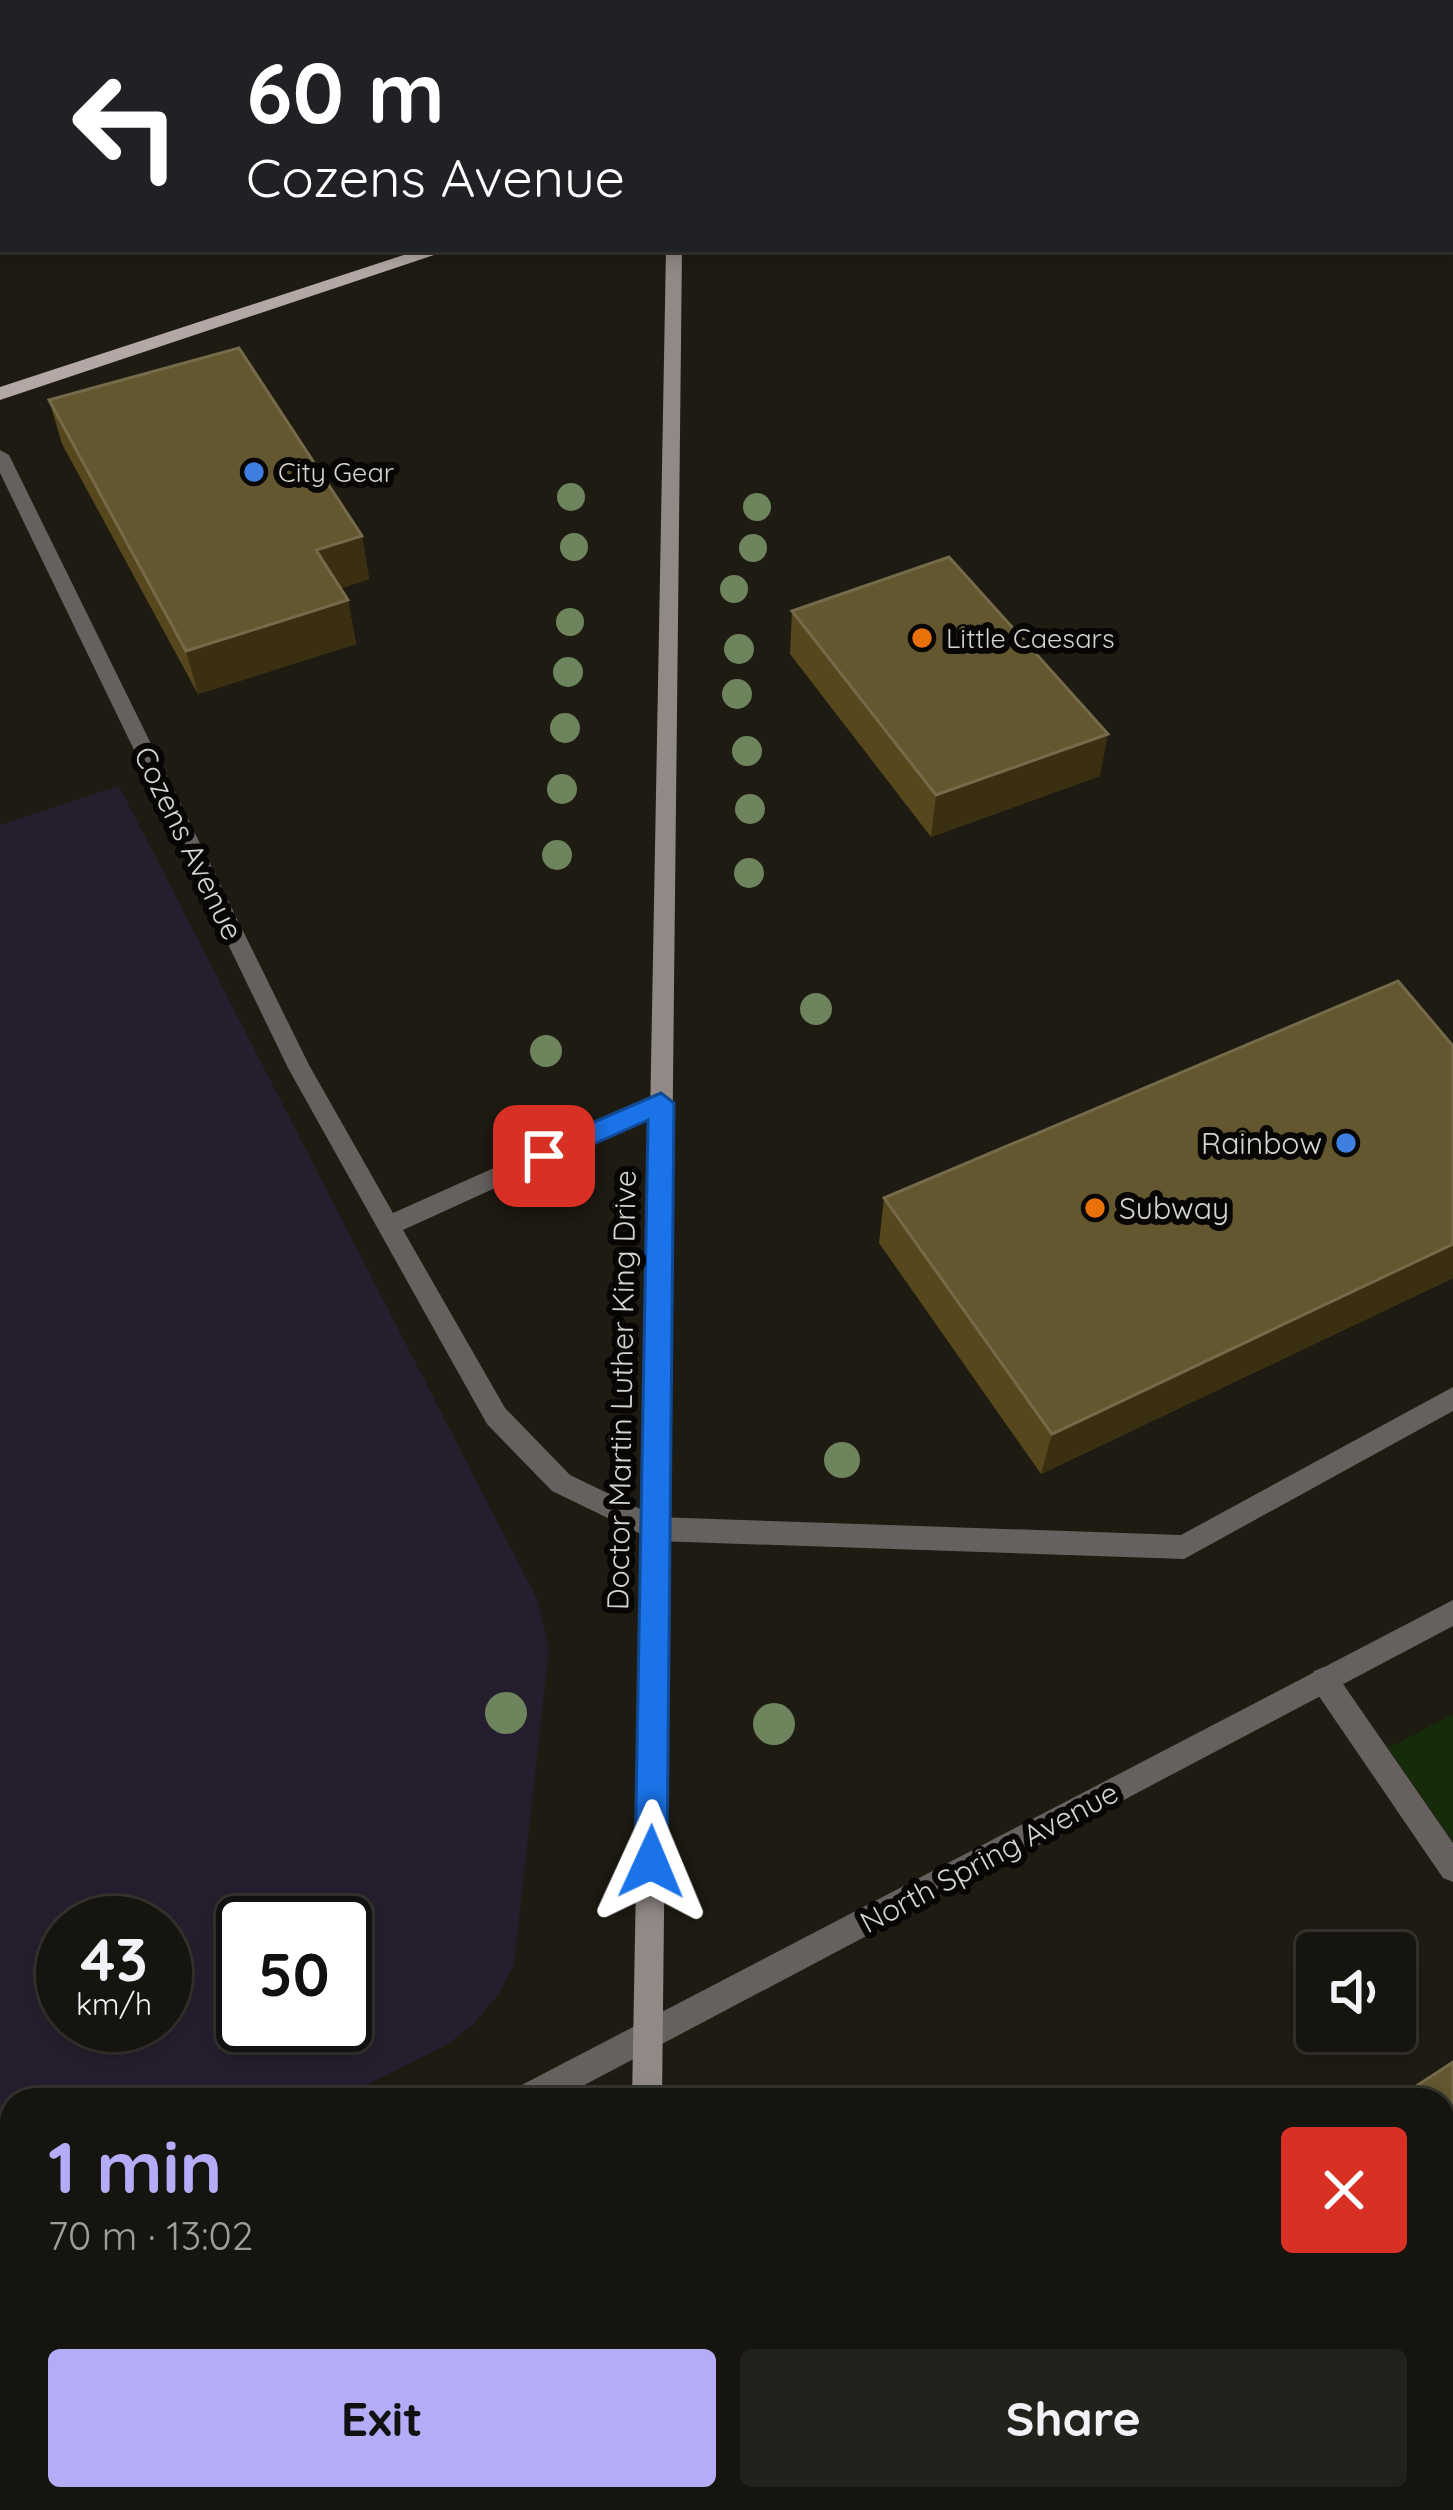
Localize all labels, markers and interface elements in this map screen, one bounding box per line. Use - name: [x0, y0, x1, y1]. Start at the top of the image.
- text: 60 m: [246, 39, 445, 144]
- icon: left: [48, 48, 204, 204]
- text: Cozens Avenue: [246, 143, 625, 211]
- place label: City Gear: [278, 455, 394, 489]
- marker: City Gear: [241, 459, 267, 485]
- place label: Little Caesars: [946, 621, 1115, 655]
- marker: Little Caesars: [909, 625, 935, 651]
- street label: Cozens Avenue: [126, 740, 252, 946]
- pin: [493, 1105, 595, 1207]
- icon: arrive: [511, 1123, 577, 1189]
- place label: Rainbow: [1201, 1124, 1322, 1162]
- marker: Rainbow: [1333, 1130, 1359, 1156]
- street label: Doctor Martin Luther King Drive: [598, 1170, 644, 1610]
- place label: Subway: [1119, 1189, 1229, 1227]
- marker: Subway: [1082, 1195, 1108, 1221]
- street label: North Spring Avenue: [853, 1773, 1125, 1941]
- position arrow: [588, 1799, 714, 1925]
- speed limit sign: 50: [216, 1896, 372, 2052]
- text: 43: [80, 1921, 148, 1996]
- map controls: [1296, 1932, 1416, 2052]
- button: sound: [1296, 1932, 1416, 2052]
- text: km/h: [76, 1985, 152, 2023]
- text: 1 min: [48, 2121, 222, 2211]
- button: close: [1281, 2127, 1407, 2253]
- text: 70 m · 13:02: [48, 2211, 253, 2260]
- button: Exit: [48, 2349, 716, 2487]
- button: Share: [740, 2349, 1407, 2487]

